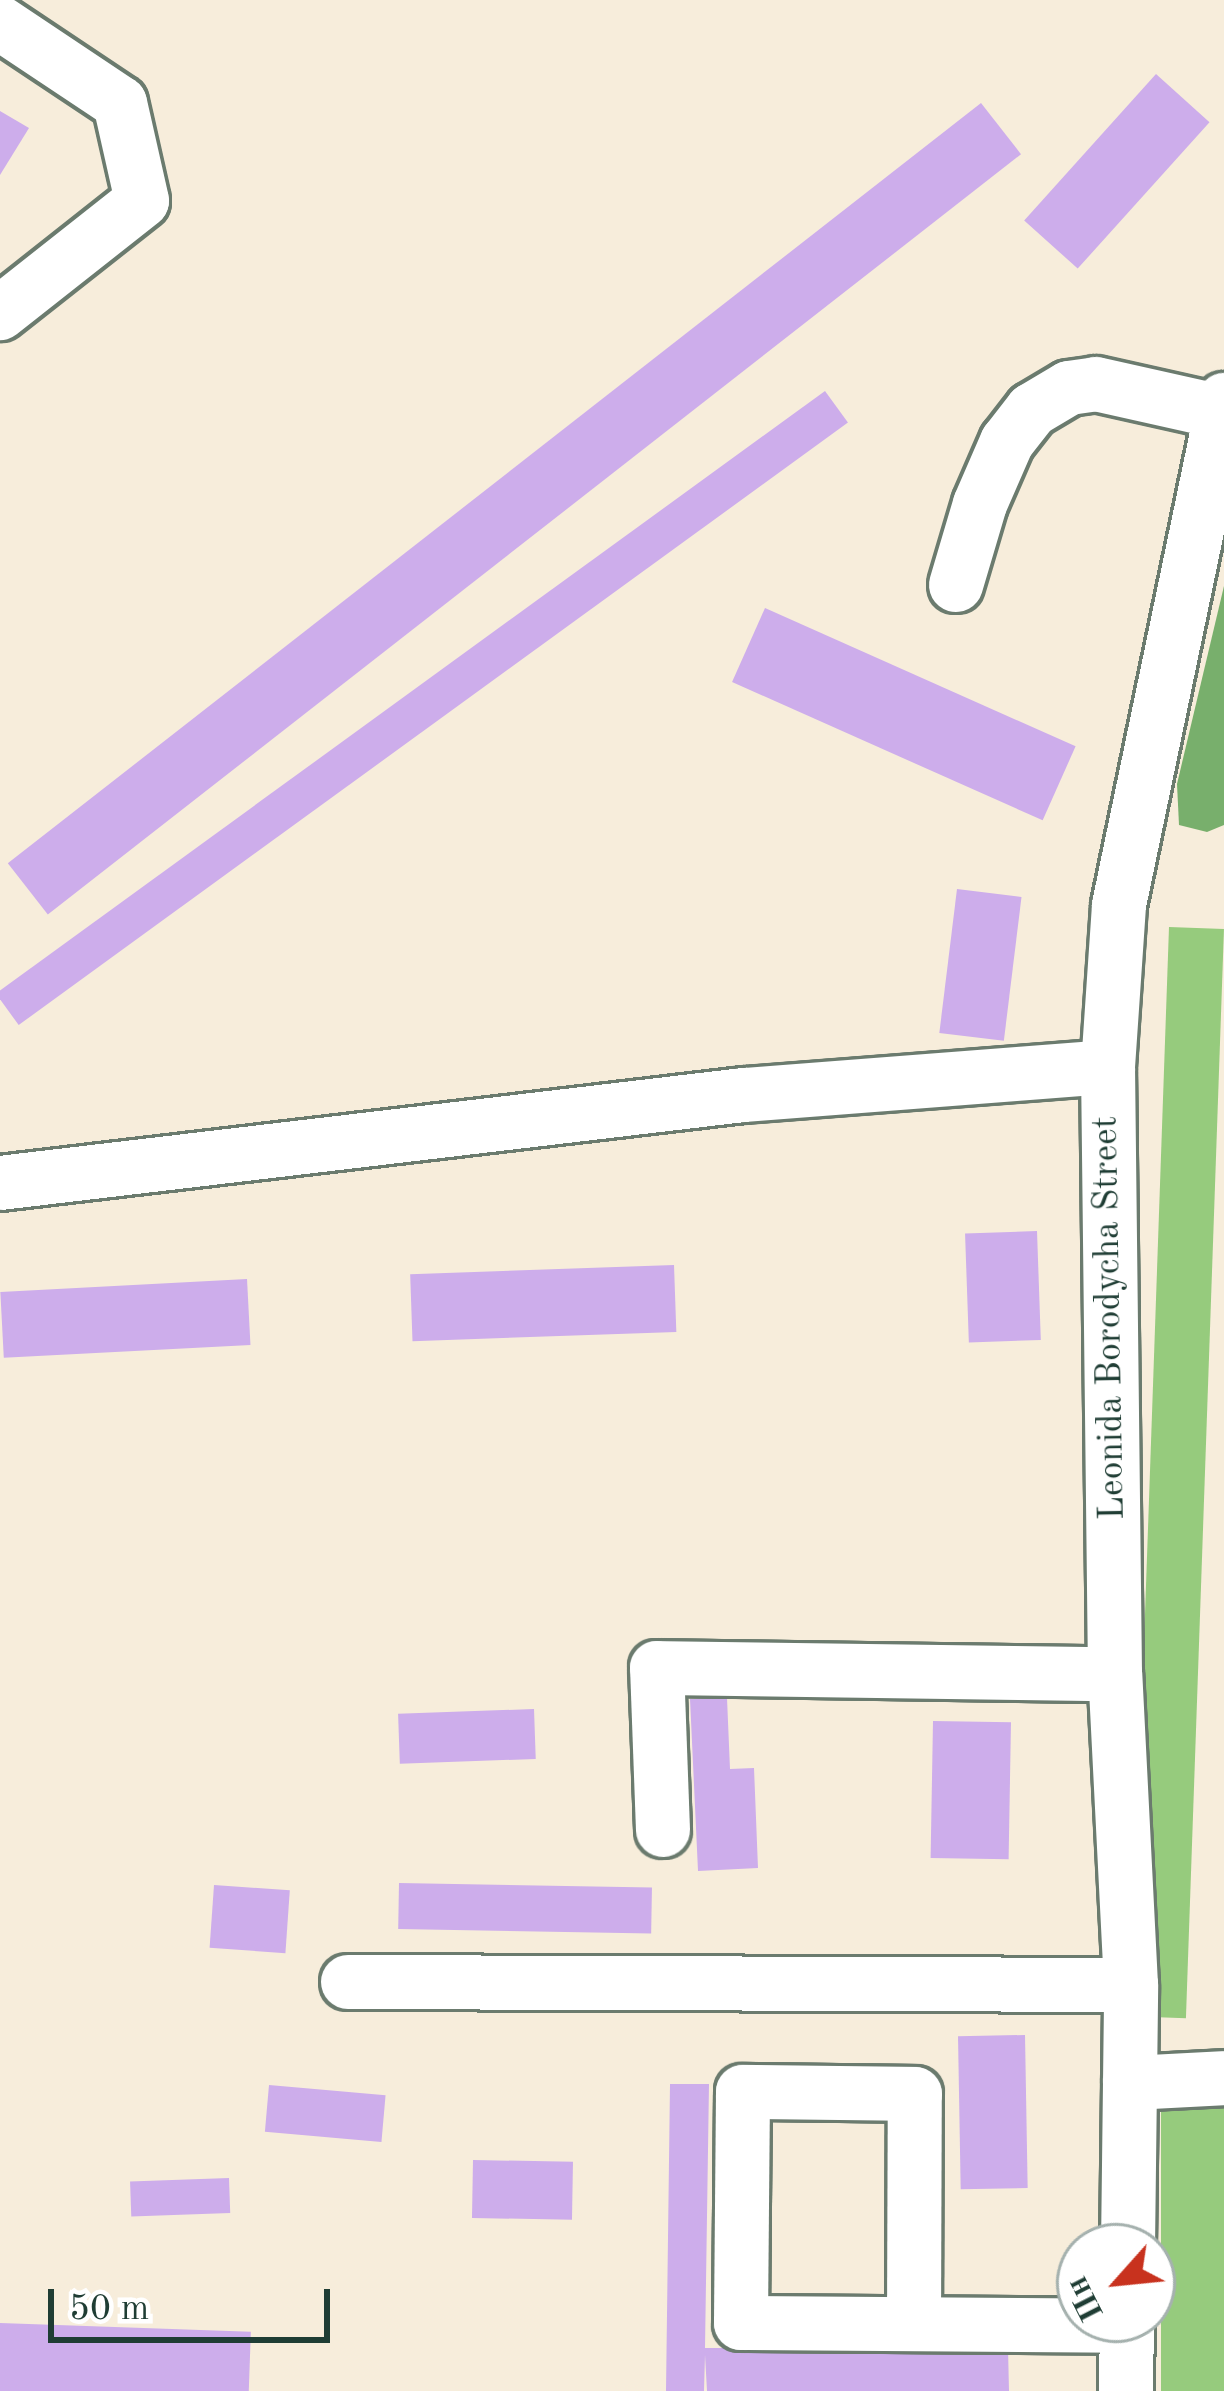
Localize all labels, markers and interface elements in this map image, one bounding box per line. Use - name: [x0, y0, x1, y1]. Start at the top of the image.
- street label: Leonida Borodycha Street: [1086, 1115, 1136, 1521]
- north arrow: [1056, 2223, 1176, 2343]
- scale bar: [54, 2265, 336, 2339]
- text: Пн: [1061, 2270, 1111, 2326]
- text: 50 m: [69, 2292, 149, 2328]

